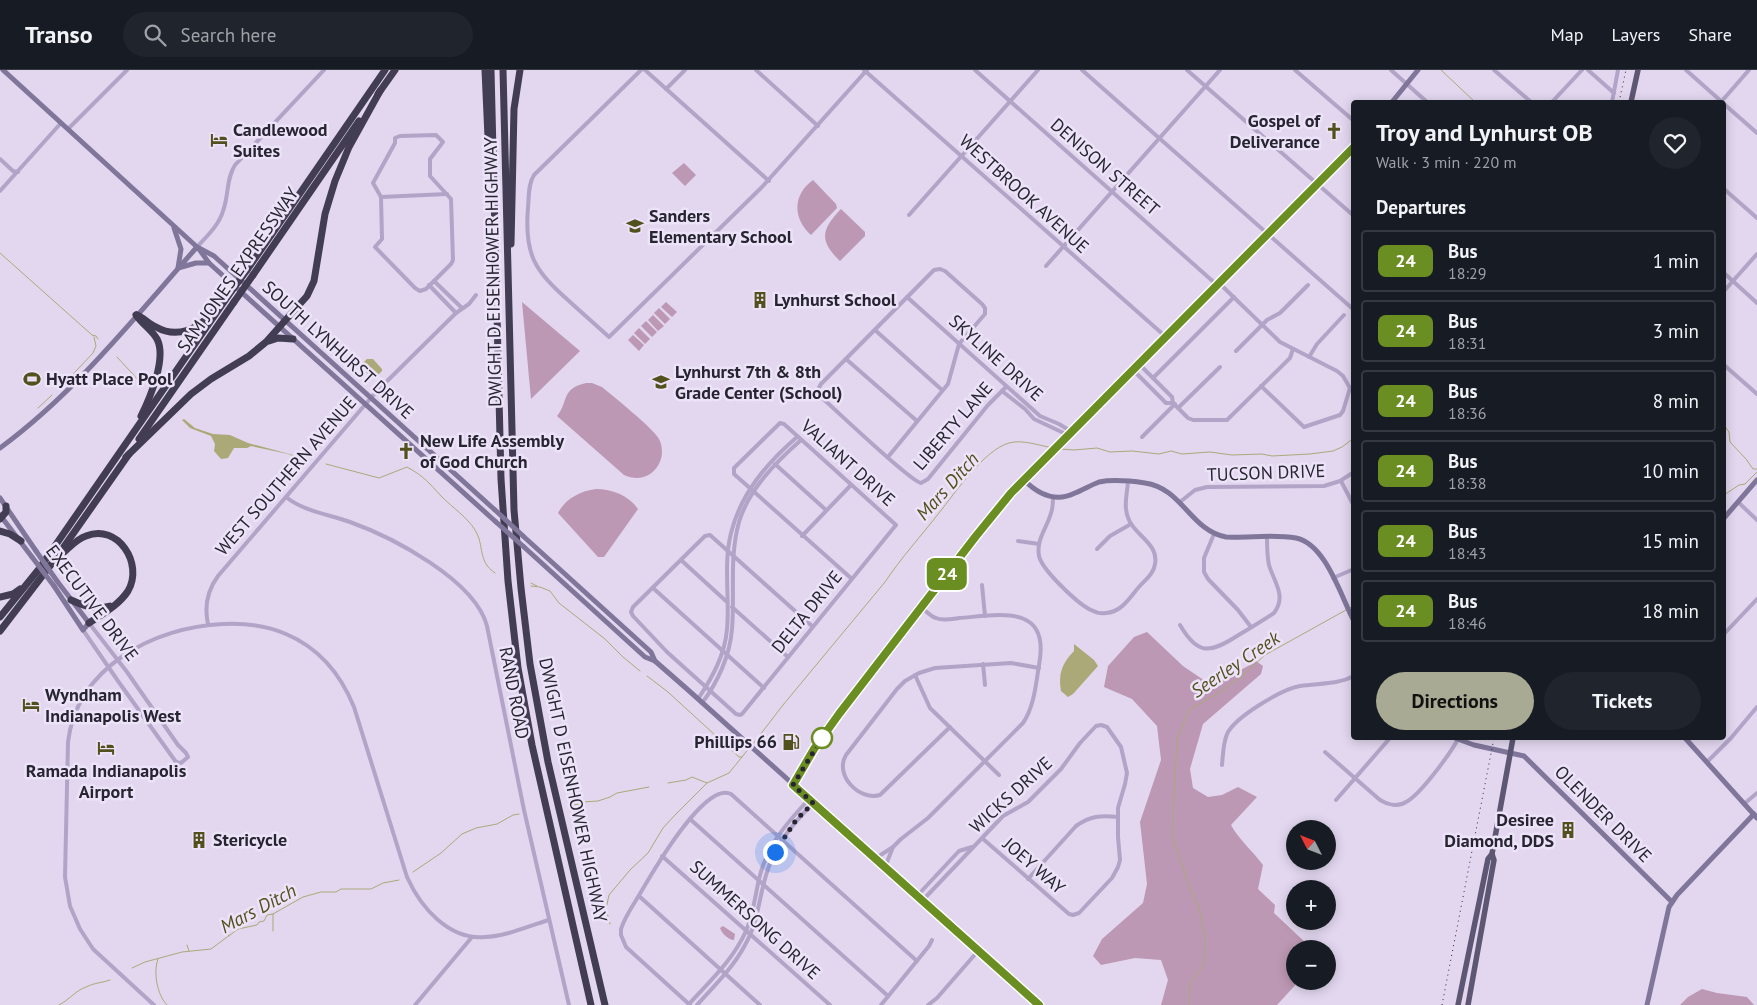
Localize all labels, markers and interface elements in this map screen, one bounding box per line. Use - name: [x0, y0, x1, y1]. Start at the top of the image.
- search box: [123, 12, 473, 57]
- text: Transo: [25, 19, 93, 50]
- icon: search: [141, 21, 169, 49]
- text: Search here: [181, 23, 276, 47]
- text: Map: [1551, 23, 1583, 46]
- text: Layers: [1611, 23, 1660, 46]
- text: Share: [1688, 23, 1732, 46]
- place label: Gospel of Deliverance: [1230, 109, 1321, 153]
- street label: DENISON STREET: [1046, 113, 1165, 220]
- text: Troy and Lynhurst OB: [1376, 117, 1593, 148]
- button: heart: [1649, 117, 1701, 169]
- place label: Candlewood Suites: [233, 118, 328, 162]
- church icon: Gospel of Deliverance: [1324, 121, 1344, 141]
- street label: WESTBROOK AVENUE: [955, 129, 1094, 258]
- hotel icon: Candlewood Suites: [209, 130, 229, 150]
- street label: DWIGHT D EISENHOWER HIGHWAY: [479, 137, 506, 407]
- text: Walk · 3 min · 220 m: [1376, 152, 1516, 172]
- street label: SAM JONES EXPRESSWAY: [172, 182, 303, 357]
- text: Departures: [1376, 195, 1466, 219]
- place label: Sanders Elementary School: [649, 204, 793, 248]
- school or university icon: Sanders Elementary School: [625, 216, 645, 236]
- text: Bus: [1448, 239, 1477, 263]
- text: 24: [1395, 249, 1416, 272]
- text: 1 min: [1653, 249, 1699, 273]
- text: 18:29: [1448, 263, 1486, 283]
- street label: SOUTH LYNHURST DRIVE: [258, 276, 419, 424]
- place label: Lynhurst School: [774, 288, 897, 311]
- building icon: Lynhurst School: [750, 290, 770, 310]
- street label: SKYLINE DRIVE: [944, 309, 1048, 406]
- text: Bus: [1448, 309, 1477, 333]
- text: 24: [1395, 319, 1416, 342]
- text: 3 min: [1653, 319, 1699, 343]
- text: 18:31: [1448, 333, 1486, 353]
- place label: Lynhurst 7th & 8th Grade Center (School): [675, 360, 843, 404]
- place label: Hyatt Place Pool: [46, 367, 173, 390]
- sports icon: Hyatt Place Pool: [22, 369, 42, 389]
- school or university icon: Lynhurst 7th & 8th Grade Center (School): [651, 372, 671, 392]
- street label: LIBERTY LANE: [908, 377, 997, 475]
- text: Bus: [1448, 379, 1477, 403]
- text: 24: [1395, 389, 1416, 412]
- text: 8 min: [1653, 389, 1699, 413]
- street label: WEST SOUTHERN AVENUE: [210, 391, 361, 560]
- text: 18:36: [1448, 403, 1486, 423]
- street label: VALIANT DRIVE: [796, 414, 900, 511]
- place label: New Life Assembly of God Church: [420, 429, 564, 473]
- church icon: New Life Assembly of God Church: [396, 441, 416, 461]
- water label: Mars Ditch: [910, 447, 984, 525]
- text: Bus: [1448, 449, 1477, 473]
- street label: TUCSON DRIVE: [1206, 459, 1326, 486]
- text: 24: [1395, 459, 1416, 482]
- text: 10 min: [1642, 459, 1699, 483]
- text: 18:38: [1448, 473, 1486, 493]
- text: Bus: [1448, 519, 1477, 543]
- text: 24: [1395, 529, 1416, 552]
- text: 15 min: [1642, 529, 1699, 553]
- street label: EXECUTIVE DRIVE: [41, 540, 144, 665]
- text: 18:43: [1448, 543, 1486, 563]
- line badge: 24: [924, 558, 970, 590]
- text: 24: [937, 562, 957, 585]
- street label: DELTA DRIVE: [766, 566, 847, 658]
- text: Bus: [1448, 589, 1477, 613]
- text: 24: [1395, 599, 1416, 622]
- text: 18 min: [1642, 599, 1699, 623]
- text: 18:46: [1448, 613, 1486, 633]
- water label: Seerley Creek: [1186, 625, 1285, 703]
- street label: RAND ROAD: [494, 645, 535, 741]
- street label: DWIGHT D EISENHOWER HIGHWAY: [534, 656, 613, 924]
- button: Directions: [1376, 672, 1534, 730]
- button: Tickets: [1544, 672, 1701, 730]
- place label: Wyndham Indianapolis West: [45, 683, 182, 727]
- hotel icon: Wyndham Indianapolis West: [21, 695, 41, 715]
- unlabelled marker: [811, 727, 833, 749]
- place label: Phillips 66: [694, 730, 777, 753]
- fuel station icon: Phillips 66: [781, 732, 801, 752]
- hotel icon: Ramada Indianapolis Airport: [96, 738, 116, 758]
- street label: WICKS DRIVE: [965, 752, 1057, 838]
- place label: Ramada Indianapolis Airport: [26, 759, 187, 803]
- street label: OLENDER DRIVE: [1550, 760, 1657, 867]
- place label: Desiree Diamond, DDS: [1444, 808, 1554, 852]
- north arrow: [1286, 820, 1336, 870]
- map controls: [1286, 820, 1336, 990]
- building icon: Desiree Diamond, DDS: [1558, 820, 1578, 840]
- place label: Stericycle: [213, 828, 287, 851]
- building icon: Stericycle: [189, 830, 209, 850]
- street label: JOEY WAY: [998, 832, 1070, 899]
- your location: [763, 840, 788, 865]
- street label: SUMMERSONG DRIVE: [685, 855, 825, 984]
- water label: Mars Ditch: [216, 878, 300, 938]
- button: +: [1286, 880, 1336, 930]
- button: −: [1286, 940, 1336, 990]

